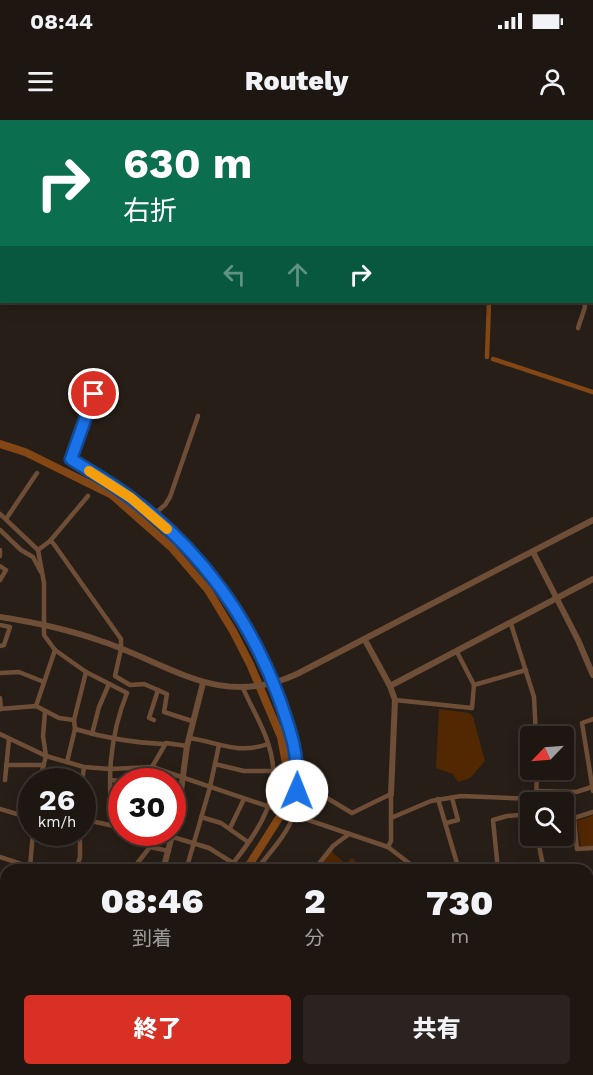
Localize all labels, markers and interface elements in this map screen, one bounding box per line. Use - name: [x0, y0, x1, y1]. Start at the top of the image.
- text: 08:44: [30, 9, 93, 34]
- icon: menu: [24, 65, 57, 98]
- text: Routely: [245, 65, 348, 97]
- icon: person: [536, 65, 569, 98]
- text: 630 m: [123, 139, 252, 188]
- icon: right: [24, 144, 102, 222]
- text: 右折: [123, 195, 177, 227]
- icon: left: [218, 258, 251, 291]
- icon: ahead: [281, 258, 314, 291]
- icon: right: [344, 258, 377, 291]
- pin: [68, 368, 119, 419]
- icon: arrive: [77, 377, 110, 410]
- north arrow: [520, 726, 574, 780]
- map controls: [520, 726, 574, 846]
- position arrow: [265, 759, 329, 823]
- speed limit sign: 30: [108, 768, 186, 846]
- text: 26: [39, 782, 75, 817]
- button: search: [520, 792, 574, 846]
- text: km/h: [38, 813, 76, 831]
- text: 08:46: [100, 880, 204, 922]
- text: 2: [304, 880, 326, 922]
- text: 730: [426, 882, 494, 924]
- text: m: [450, 924, 469, 948]
- text: 到着: [132, 926, 172, 950]
- text: 分: [305, 926, 325, 950]
- button: 終了: [24, 995, 291, 1064]
- button: 共有: [303, 995, 570, 1064]

